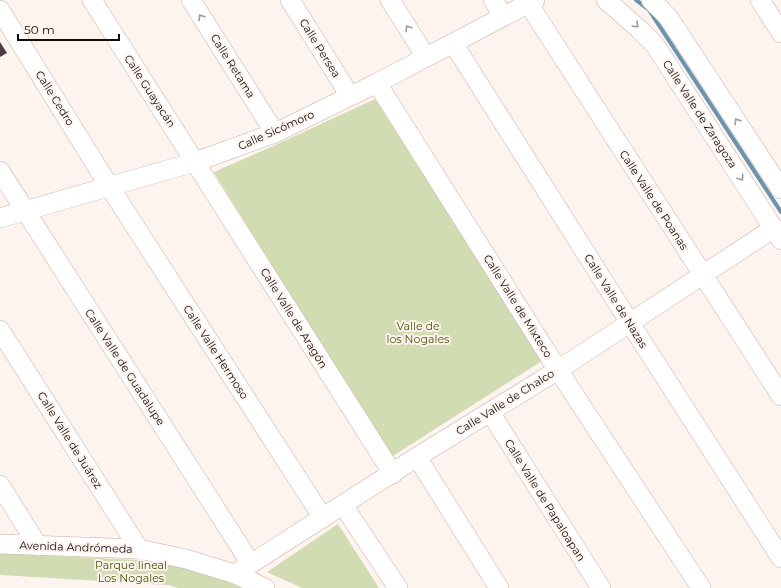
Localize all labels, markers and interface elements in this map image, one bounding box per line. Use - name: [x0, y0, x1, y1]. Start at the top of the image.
- one-way arrow: [199, 14, 206, 21]
- scale bar: [18, 16, 119, 42]
- street label: Calle Persea: [296, 16, 344, 80]
- one-way arrow: [631, 21, 639, 28]
- text: 50 m: [24, 22, 55, 37]
- one-way arrow: [405, 25, 413, 32]
- street label: Calle Retama: [208, 31, 258, 101]
- street label: Calle Guayacán: [121, 52, 179, 130]
- street label: Calle Valle de Zaragoza: [660, 57, 740, 171]
- street label: Calle Cedro: [33, 68, 78, 128]
- street label: Calle Sicómoro: [236, 107, 316, 153]
- one-way arrow: [735, 119, 742, 126]
- street label: Calle Valle de Poanas: [617, 148, 692, 253]
- one-way arrow: [736, 174, 744, 181]
- street label: Calle Valle de Nazas: [581, 251, 651, 351]
- street label: Calle Valle de Mixteco: [481, 252, 555, 360]
- street label: Calle Valle de Aragón: [257, 265, 331, 371]
- street label: Calle Valle Hermoso: [180, 302, 252, 402]
- street label: Calle Valle de Guadalupe: [82, 306, 168, 428]
- park label: Valle de los Nogales: [387, 319, 450, 346]
- street label: Calle Valle de Chalco: [453, 366, 557, 438]
- street label: Calle Valle de Juárez: [35, 389, 106, 491]
- street label: Calle Valle de Papaloapan: [502, 436, 588, 564]
- street label: Avenida Andrómeda: [19, 538, 133, 556]
- park label: Parque lineal Los Nogales: [95, 558, 167, 585]

